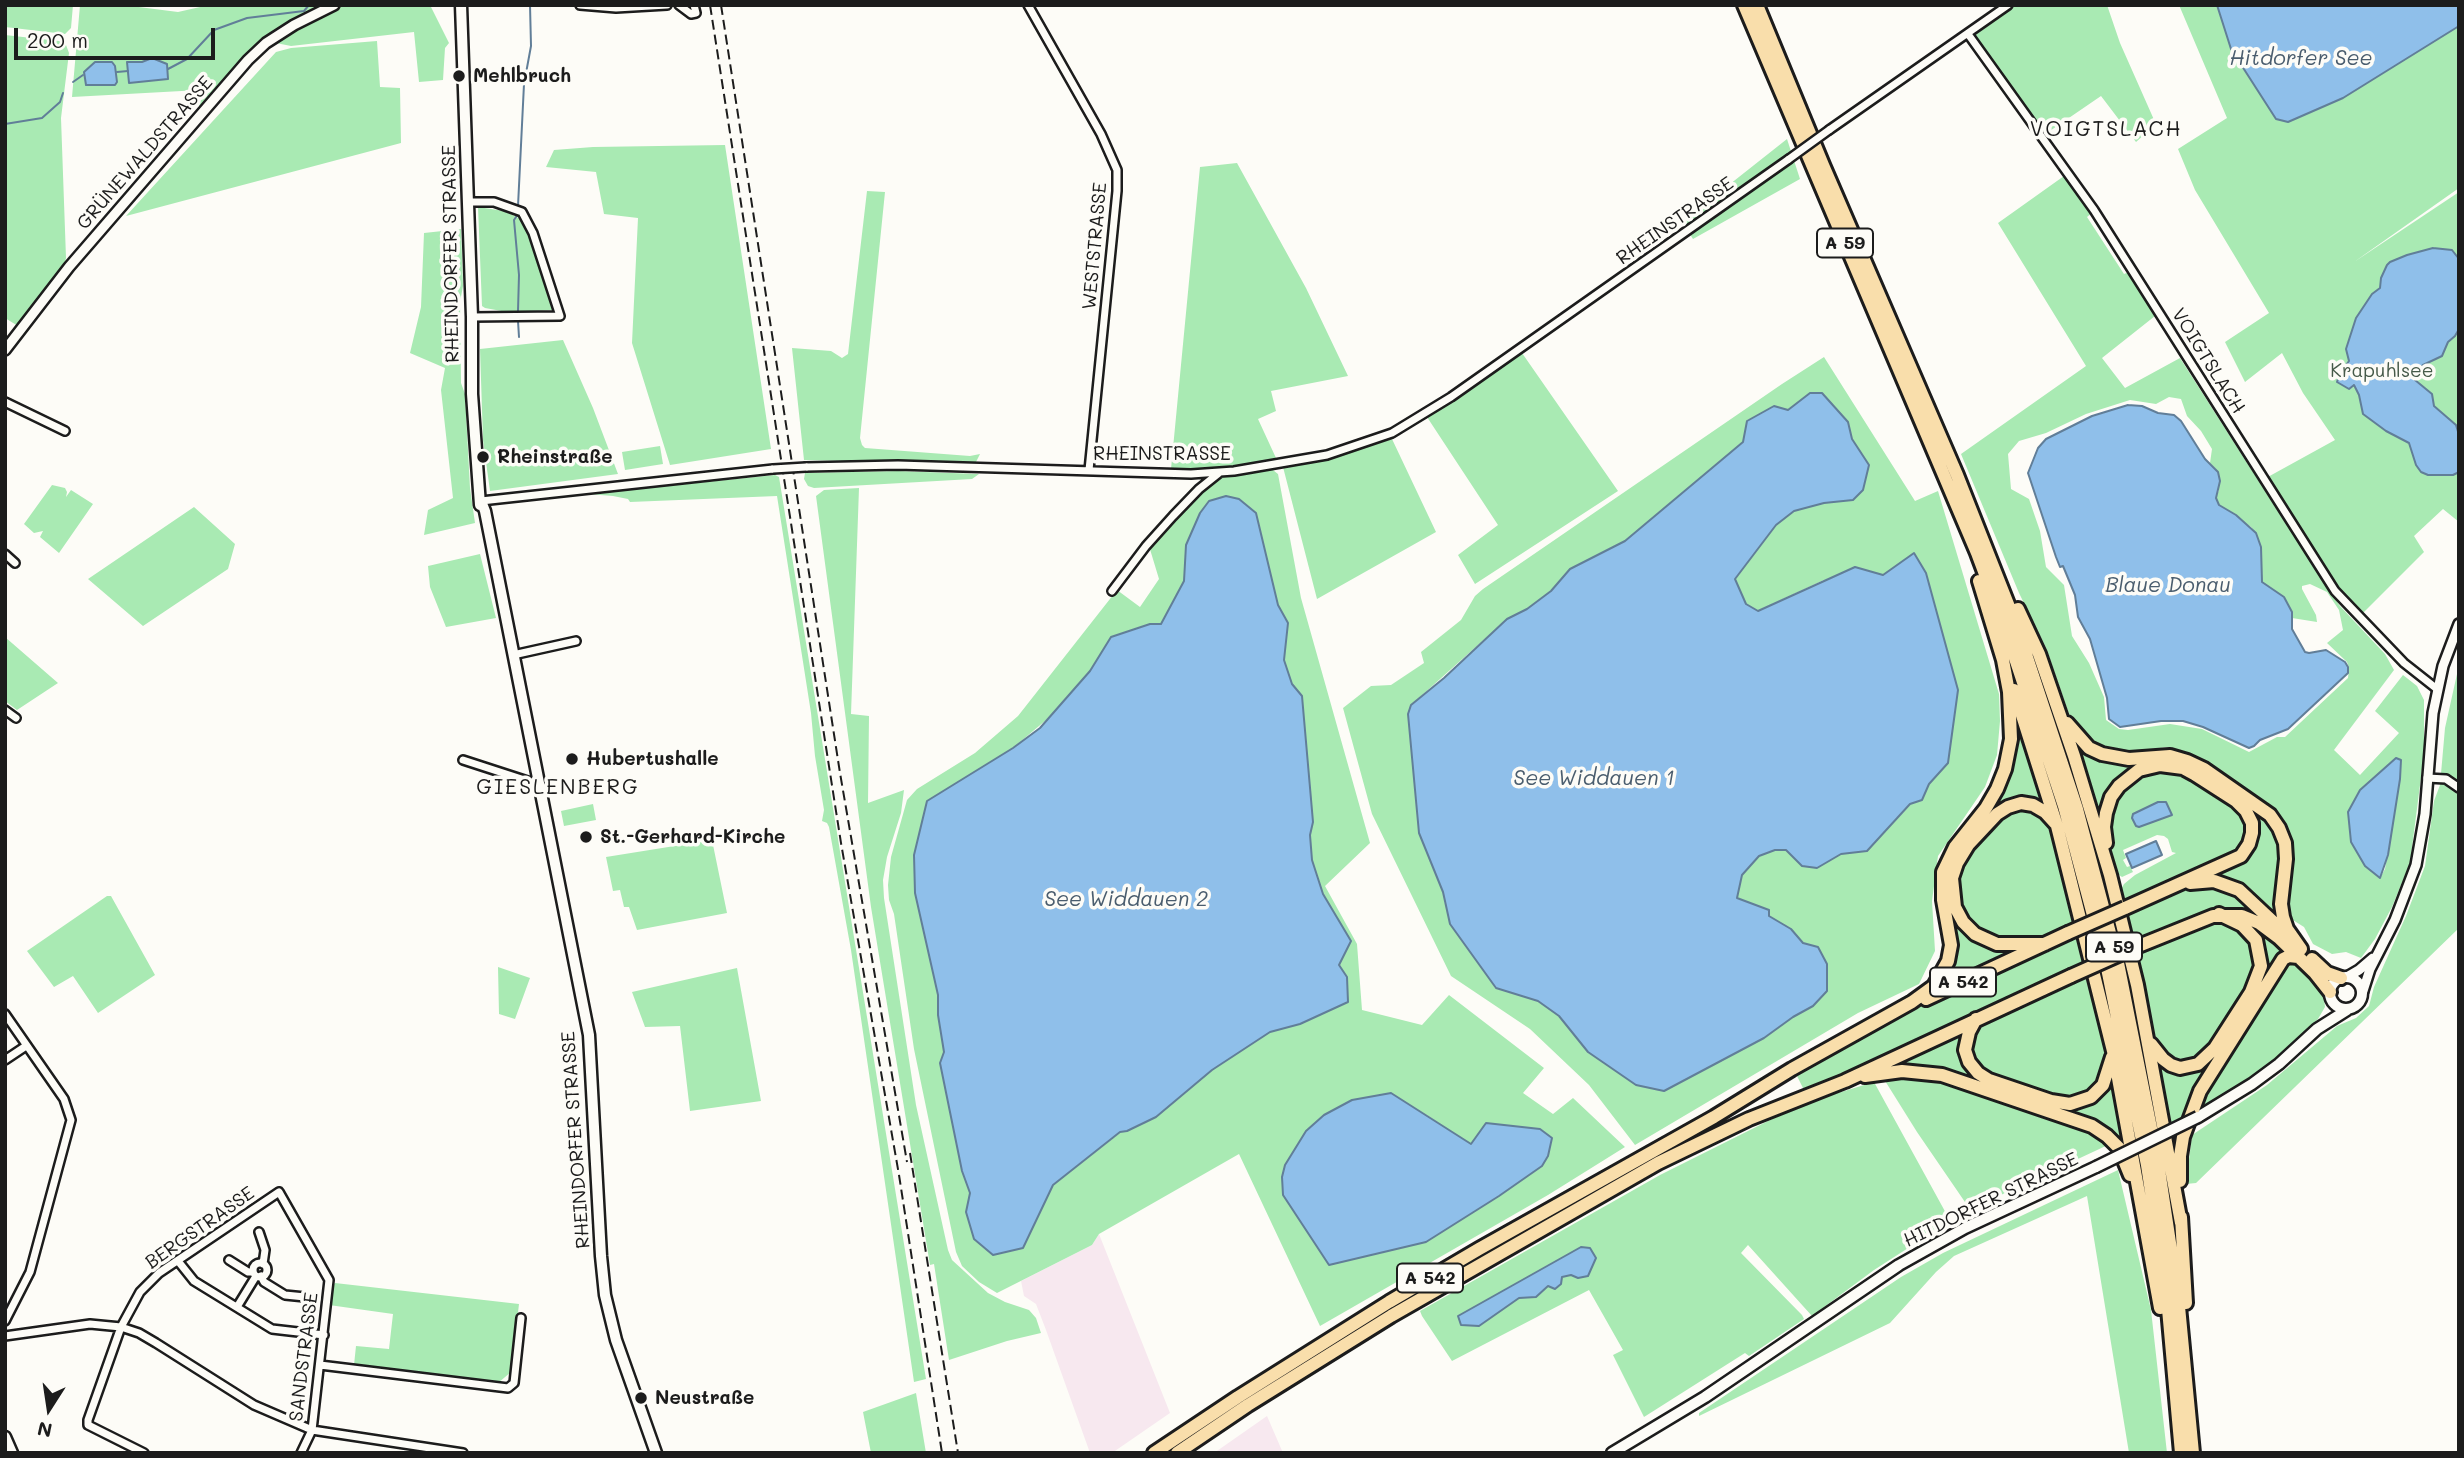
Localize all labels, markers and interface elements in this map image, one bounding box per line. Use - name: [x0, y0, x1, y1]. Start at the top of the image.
- scale bar: [18, 14, 219, 58]
- text: 200 m: [27, 26, 88, 53]
- water label: Hitdorfer See: [2229, 46, 2373, 72]
- place label: Mehlbruch: [473, 65, 571, 87]
- marker: Mehlbruch: [451, 68, 467, 84]
- street label: GRÜNEWALDSTRASSE: [72, 72, 218, 234]
- district label: VOIGTSLACH: [2031, 117, 2181, 143]
- street label: RHEINDORFER STRASSE: [438, 145, 464, 363]
- street label: RHEINSTRASSE: [1612, 172, 1738, 270]
- street label: WESTSTRASSE: [1078, 181, 1112, 311]
- road number: A 59: [1817, 229, 1873, 258]
- street label: VOIGTSLACH: [2167, 304, 2249, 418]
- park label: Krapuhlsee: [2330, 360, 2434, 382]
- street label: RHEINSTRASSE: [1093, 443, 1231, 465]
- place label: Rheinstraße: [497, 446, 613, 468]
- marker: Rheinstraße: [475, 449, 491, 465]
- water label: Blaue Donau: [2105, 573, 2231, 599]
- place label: Hubertushalle: [586, 748, 719, 770]
- marker: Hubertushalle: [564, 751, 580, 767]
- water label: See Widdauen 1: [1513, 766, 1675, 792]
- district label: GIESLENBERG: [478, 775, 638, 801]
- place label: St.-Gerhard-Kirche: [600, 826, 785, 848]
- marker: St.-Gerhard-Kirche: [578, 829, 594, 845]
- water label: See Widdauen 2: [1044, 887, 1208, 913]
- road number: A 59: [2086, 932, 2142, 962]
- road number: A 542: [1930, 967, 1996, 996]
- street label: RHEINDORFER STRASSE: [557, 1031, 595, 1249]
- street label: HITDORFER STRASSE: [1900, 1148, 2082, 1252]
- street label: BERGSTRASSE: [141, 1182, 259, 1274]
- road number: A 542: [1397, 1264, 1463, 1293]
- street label: SANDSTRASSE: [285, 1291, 323, 1423]
- north arrow: [14, 1374, 84, 1444]
- place label: Neustraße: [655, 1387, 754, 1409]
- marker: Neustraße: [633, 1390, 649, 1406]
- text: N: [35, 1416, 54, 1444]

